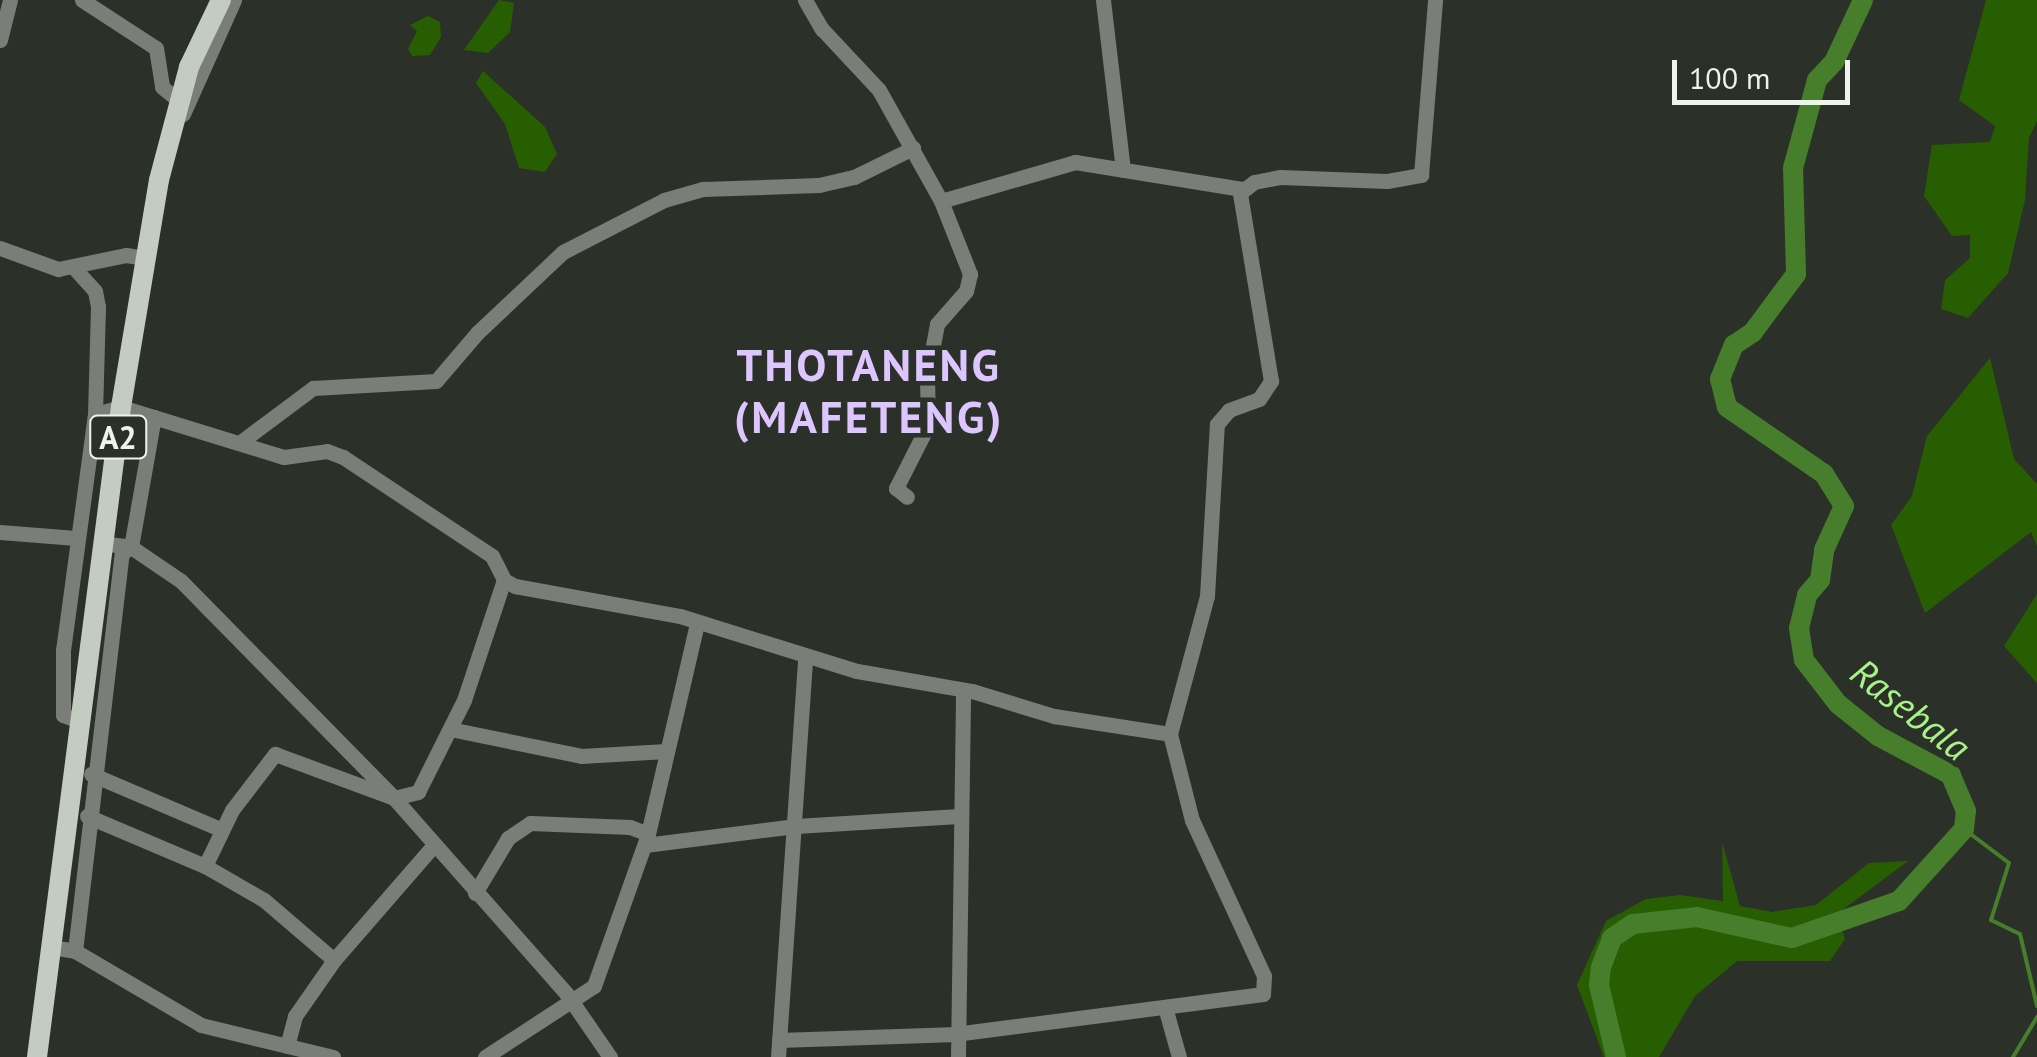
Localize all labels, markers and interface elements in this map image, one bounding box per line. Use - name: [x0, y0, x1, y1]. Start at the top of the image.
- scale bar: [1677, 40, 1854, 102]
- text: 100 m: [1689, 58, 1770, 97]
- district label: THOTANENG (MAFETENG): [734, 338, 1004, 444]
- road number: A2: [88, 410, 148, 464]
- water label: Rasebala: [1842, 648, 1980, 770]

